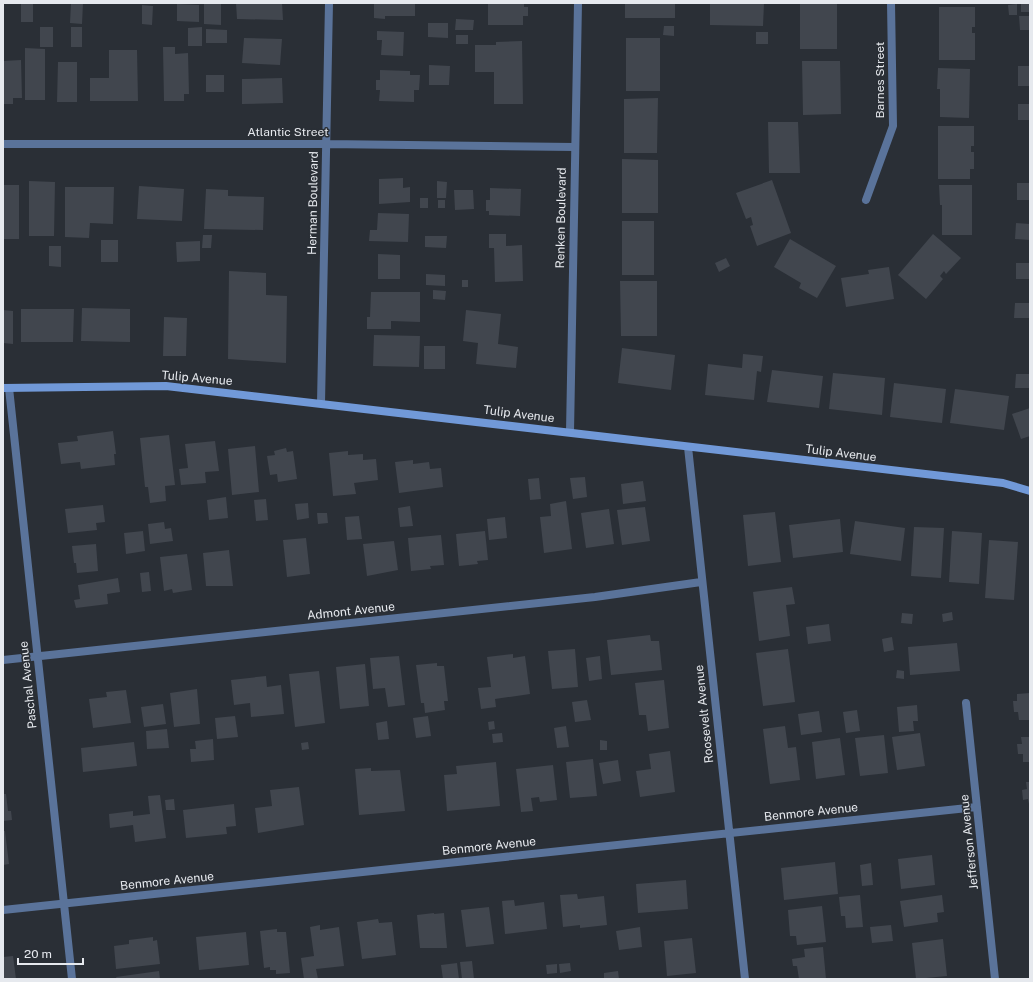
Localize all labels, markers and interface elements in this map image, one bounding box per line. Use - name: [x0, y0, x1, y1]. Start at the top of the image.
- street label: Barnes Street: [873, 41, 887, 119]
- street label: Atlantic Street: [247, 125, 329, 139]
- street label: Herman Boulevard: [305, 151, 321, 255]
- street label: Renken Boulevard: [553, 167, 569, 269]
- street label: Tulip Avenue: [161, 368, 233, 388]
- street label: Tulip Avenue: [483, 403, 555, 425]
- street label: Tulip Avenue: [805, 442, 877, 464]
- street label: Admont Avenue: [306, 599, 396, 623]
- street label: Paschal Avenue: [16, 640, 40, 729]
- street label: Roosevelt Avenue: [692, 664, 716, 764]
- street label: Jefferson Avenue: [957, 793, 981, 890]
- street label: Benmore Avenue: [763, 800, 859, 824]
- street label: Benmore Avenue: [441, 834, 537, 858]
- street label: Benmore Avenue: [119, 869, 215, 893]
- scale bar: [18, 940, 83, 966]
- text: 20 m: [24, 947, 52, 961]

